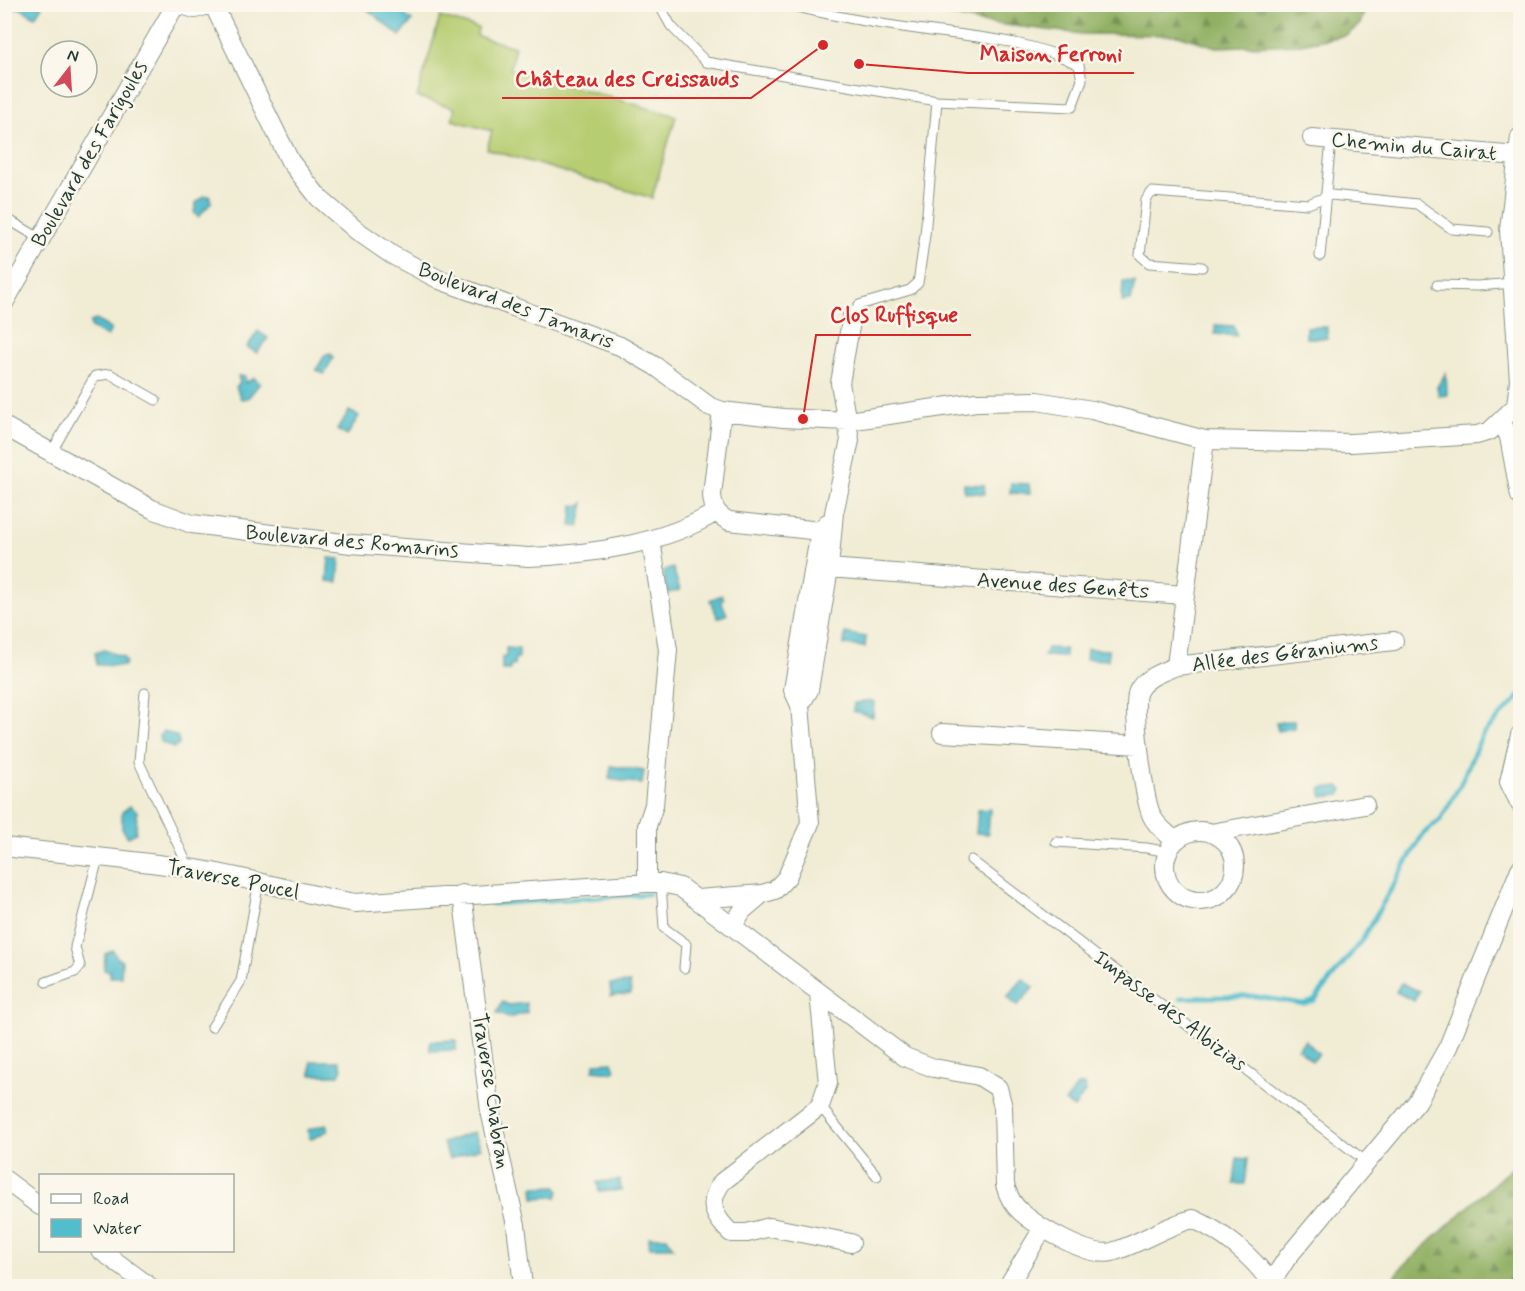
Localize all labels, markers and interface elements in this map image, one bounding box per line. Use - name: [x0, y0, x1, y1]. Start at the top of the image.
- callout: Maison Ferroni: [968, 33, 1134, 73]
- north arrow: [39, 39, 99, 99]
- text: Maison Ferroni: [980, 41, 1122, 69]
- text: N: [65, 44, 81, 68]
- street label: Boulevard des Farigoules: [25, 56, 155, 252]
- callout: Château des Creissauds: [502, 58, 751, 98]
- text: Château des Creissauds: [515, 66, 739, 94]
- street label: Chemin du Cairat: [1330, 126, 1498, 168]
- street label: Boulevard des Tamaris: [414, 256, 618, 356]
- callout: Clos Ruffisque: [816, 295, 971, 335]
- text: Clos Ruffisque: [830, 302, 958, 330]
- street label: Boulevard des Romarins: [244, 519, 460, 565]
- street label: Avenue des Genêts: [976, 566, 1150, 606]
- street label: Allée des Géraniums: [1190, 629, 1380, 679]
- street label: Traverse Poucel: [164, 853, 302, 907]
- street label: Impasse des Albizias: [1088, 944, 1252, 1078]
- street label: Traverse Chabran: [465, 1011, 517, 1171]
- legend: [39, 1174, 234, 1252]
- text: Road: [93, 1187, 129, 1211]
- text: Water: [93, 1217, 142, 1241]

